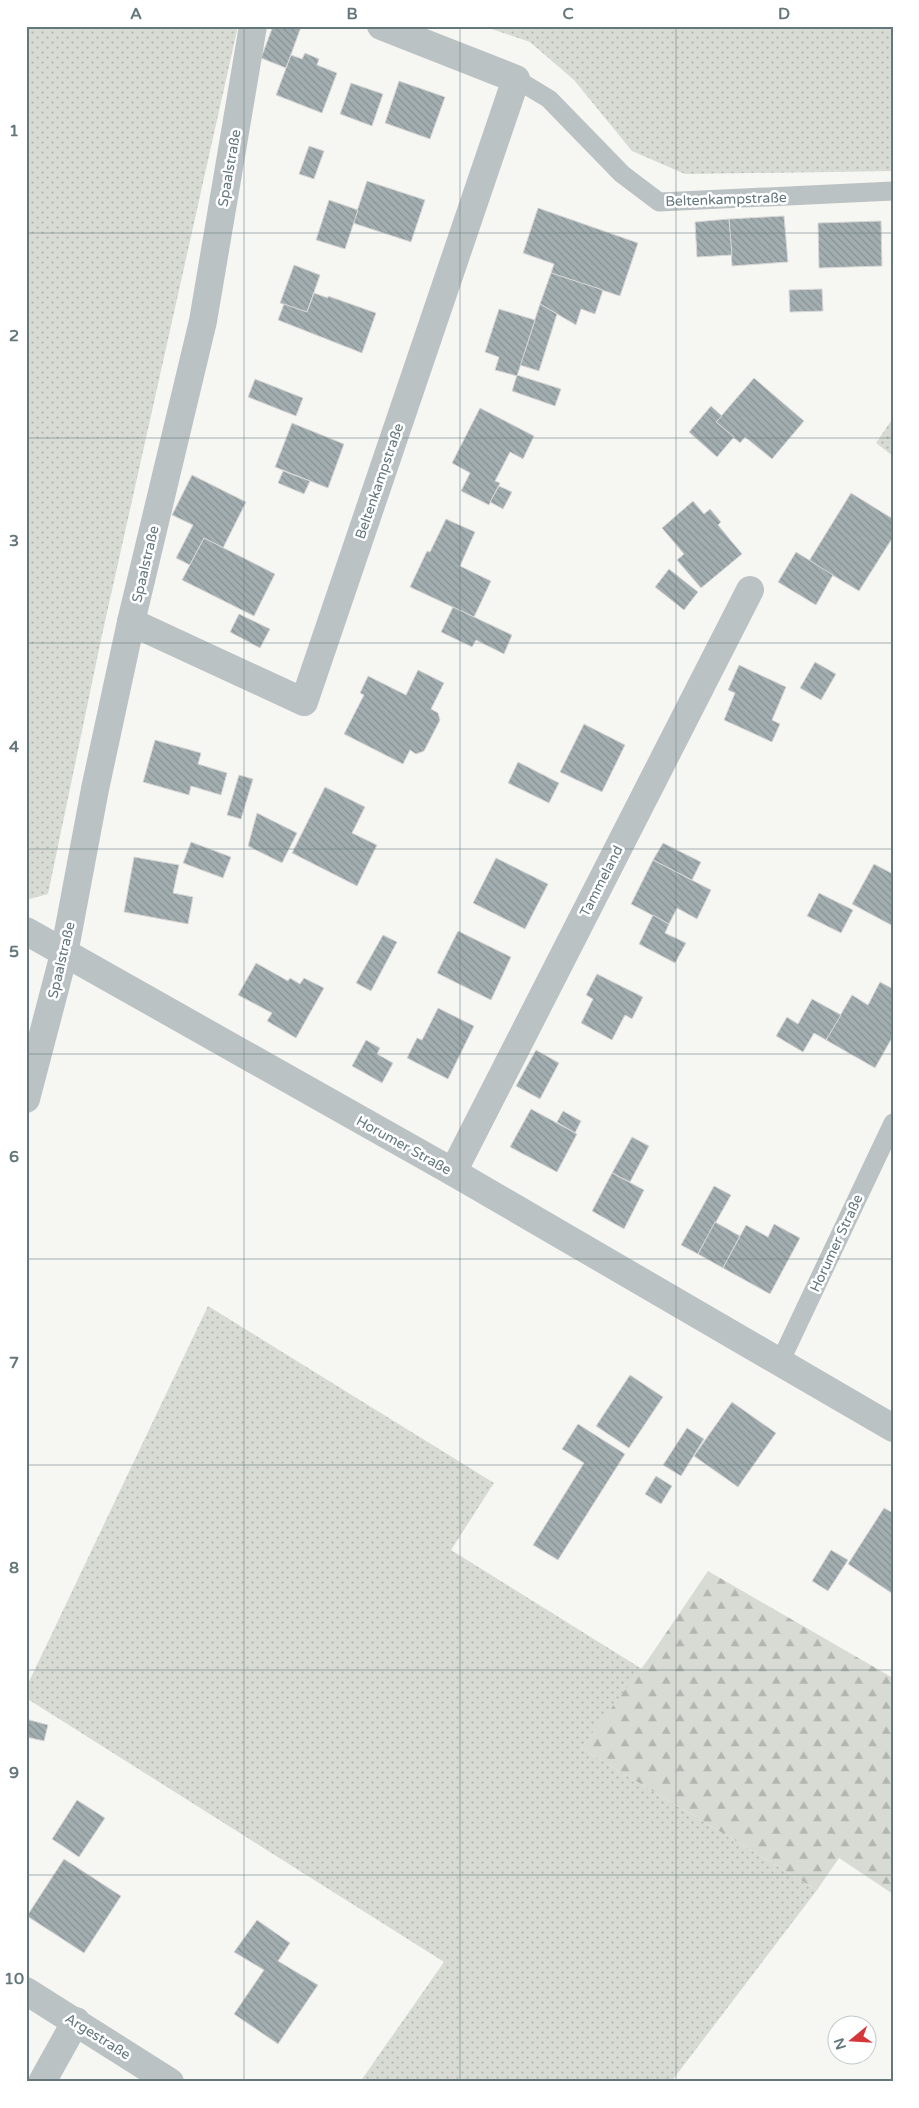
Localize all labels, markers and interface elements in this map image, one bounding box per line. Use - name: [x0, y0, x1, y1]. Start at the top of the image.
- text: A: [130, 4, 142, 24]
- text: B: [346, 4, 358, 24]
- text: C: [562, 4, 574, 24]
- text: D: [778, 4, 790, 24]
- text: 1: [9, 121, 19, 141]
- street label: Spaalstraße: [214, 128, 245, 208]
- street label: Beltenkampstraße: [665, 189, 787, 210]
- text: 2: [9, 326, 19, 346]
- street label: Beltenkampstraße: [352, 421, 407, 541]
- street label: Spaalstraße: [128, 524, 163, 604]
- text: 3: [9, 531, 19, 551]
- text: 4: [9, 737, 19, 757]
- street label: Tammeland: [576, 843, 627, 920]
- street label: Spaalstraße: [44, 920, 79, 1000]
- text: 5: [9, 942, 19, 962]
- street label: Horumer Straße: [353, 1112, 454, 1179]
- text: 6: [9, 1147, 19, 1167]
- street label: Horumer Straße: [806, 1192, 867, 1295]
- text: 7: [9, 1353, 19, 1373]
- text: 8: [9, 1558, 19, 1578]
- text: 9: [9, 1763, 19, 1783]
- text: 10: [4, 1969, 24, 1989]
- street label: Argestraße: [62, 2010, 134, 2063]
- north arrow: [826, 2016, 876, 2066]
- text: N: [830, 2036, 850, 2052]

